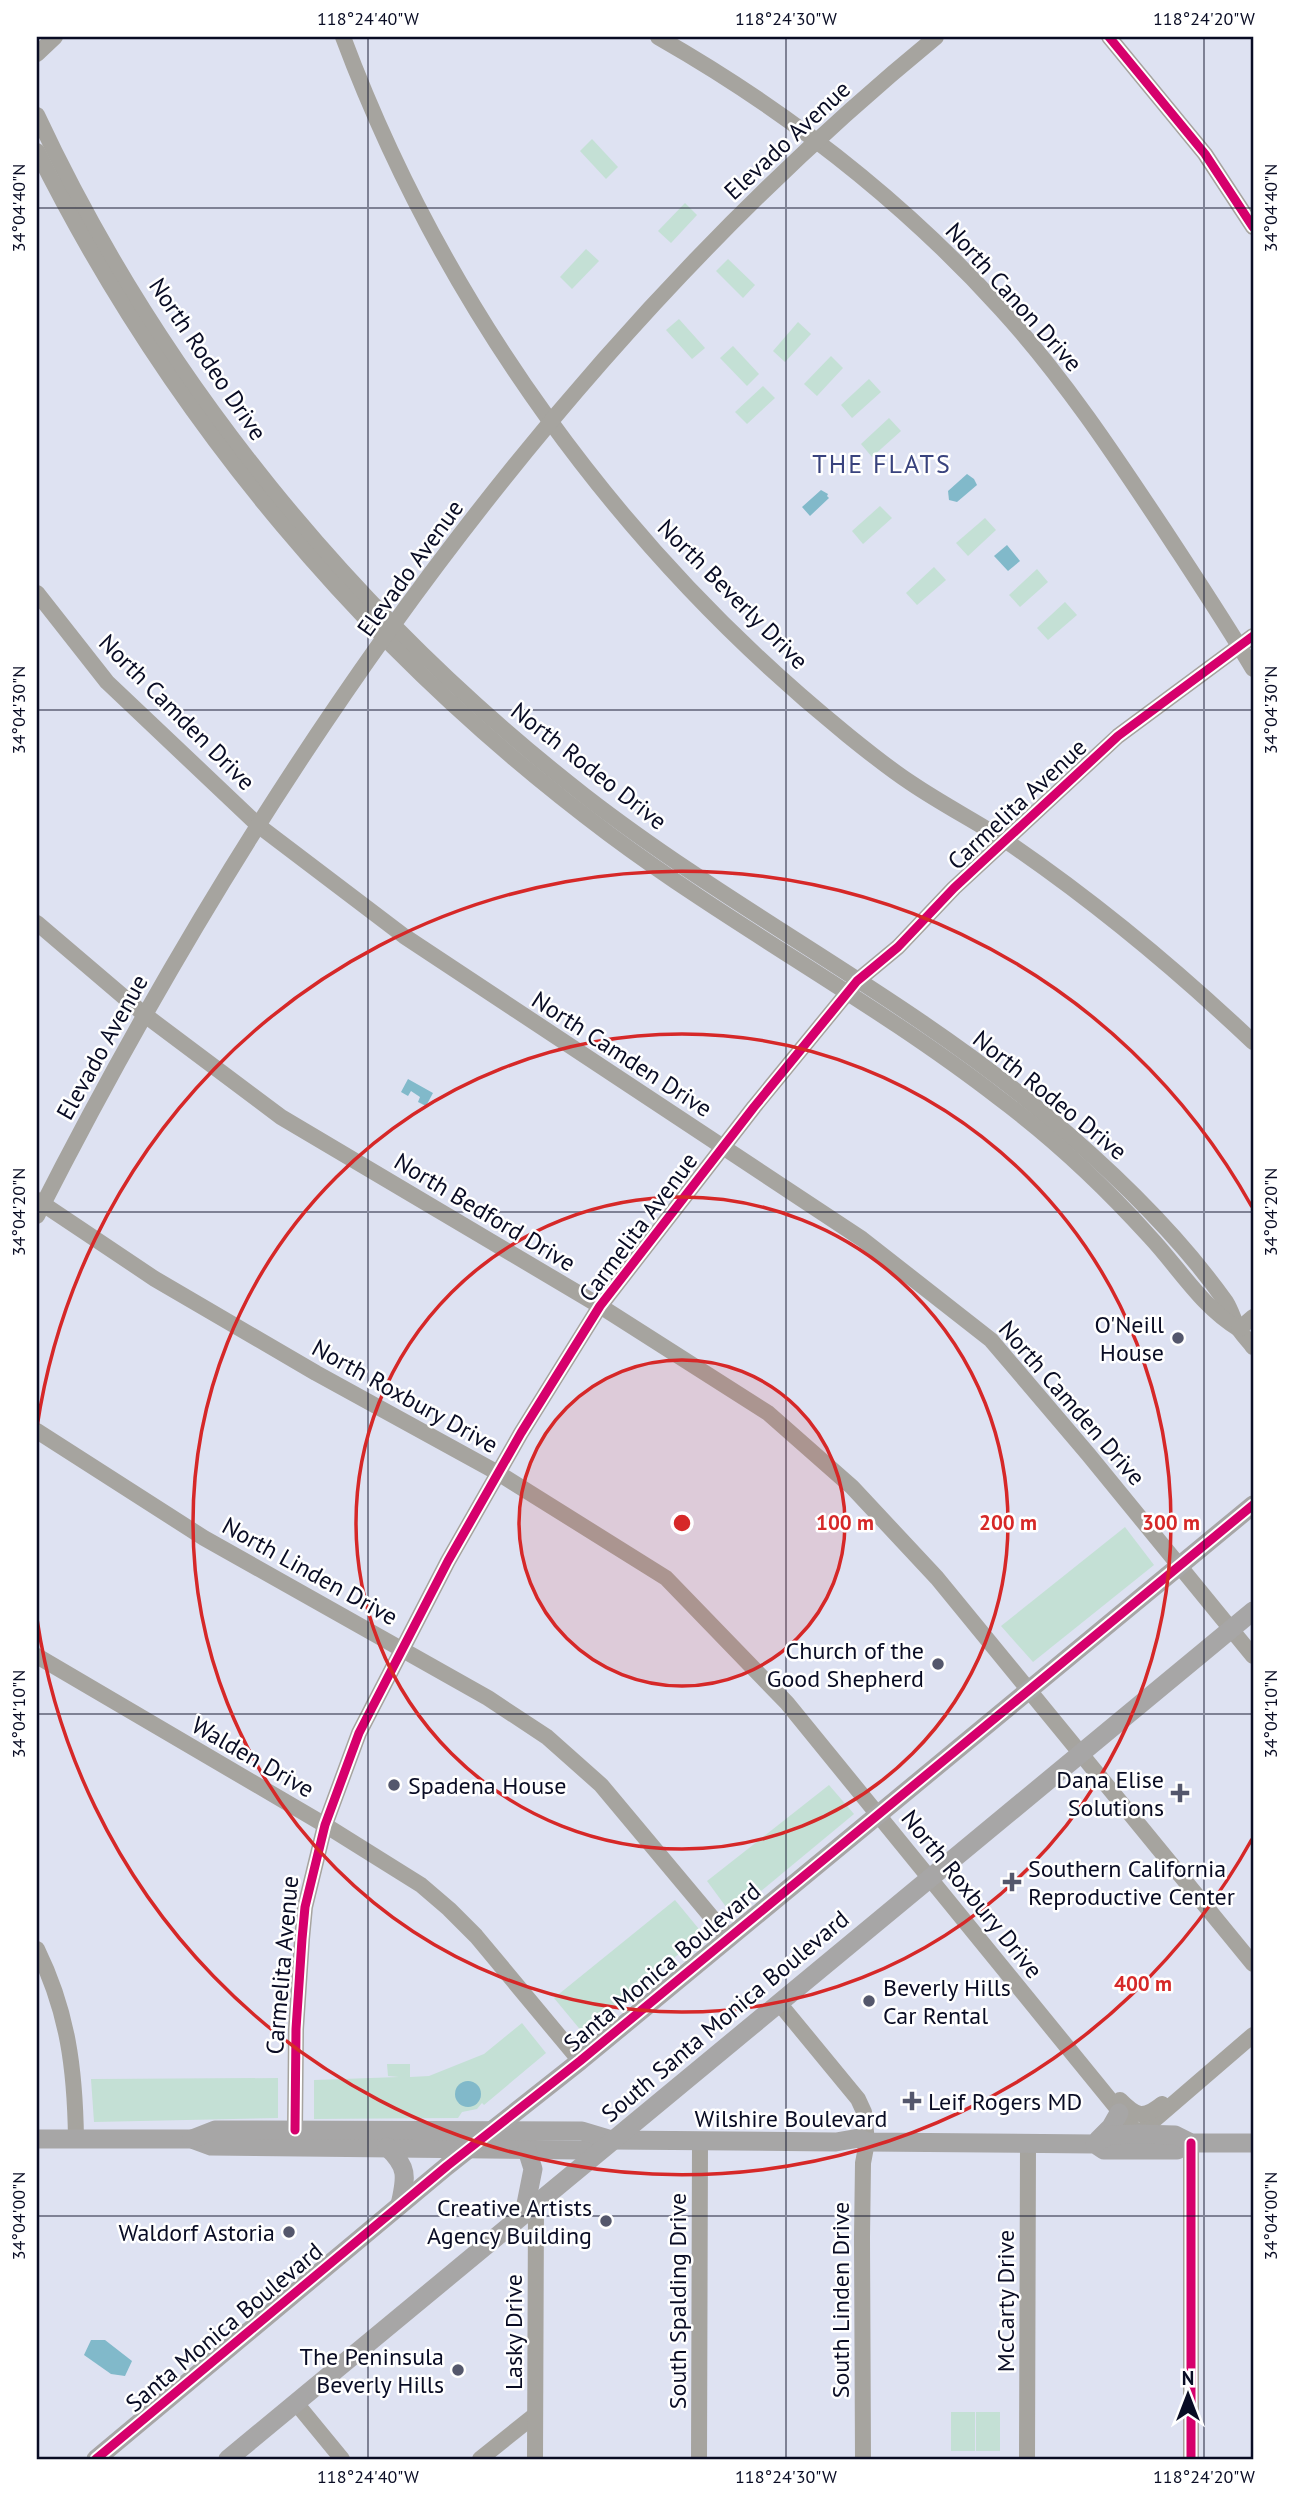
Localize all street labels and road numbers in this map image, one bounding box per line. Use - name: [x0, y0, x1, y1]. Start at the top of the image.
- street label: Elevado Avenue: [717, 74, 857, 206]
- street label: North Canon Drive: [939, 216, 1089, 378]
- street label: North Rodeo Drive: [142, 272, 274, 446]
- street label: Elevado Avenue: [350, 494, 470, 642]
- street label: North Beverly Drive: [651, 512, 815, 676]
- street label: North Camden Drive: [92, 627, 262, 797]
- street label: North Rodeo Drive: [505, 695, 673, 837]
- street label: Carmelita Avenue: [941, 732, 1093, 876]
- street label: Elevado Avenue: [49, 969, 155, 1125]
- street label: North Camden Drive: [526, 984, 718, 1124]
- street label: North Rodeo Drive: [967, 1023, 1133, 1167]
- street label: North Bedford Drive: [389, 1146, 581, 1278]
- street label: Carmelita Avenue: [572, 1146, 704, 1308]
- street label: North Camden Drive: [992, 1314, 1152, 1492]
- street label: North Roxbury Drive: [307, 1332, 503, 1460]
- street label: North Linden Drive: [217, 1510, 403, 1632]
- street label: Walden Drive: [186, 1710, 320, 1804]
- street label: North Roxbury Drive: [895, 1803, 1049, 1985]
- street label: Carmelita Avenue: [259, 1874, 305, 2056]
- street label: Santa Monica Boulevard: [557, 1875, 767, 2059]
- street label: South Santa Monica Boulevard: [595, 1903, 855, 2129]
- street label: Wilshire Boulevard: [695, 2103, 887, 2134]
- street label: South Spalding Drive: [662, 2193, 693, 2409]
- street label: South Linden Drive: [825, 2202, 856, 2398]
- street label: McCarty Drive: [990, 2230, 1021, 2372]
- street label: Santa Monica Boulevard: [119, 2235, 329, 2419]
- street label: Lasky Drive: [498, 2274, 529, 2390]

